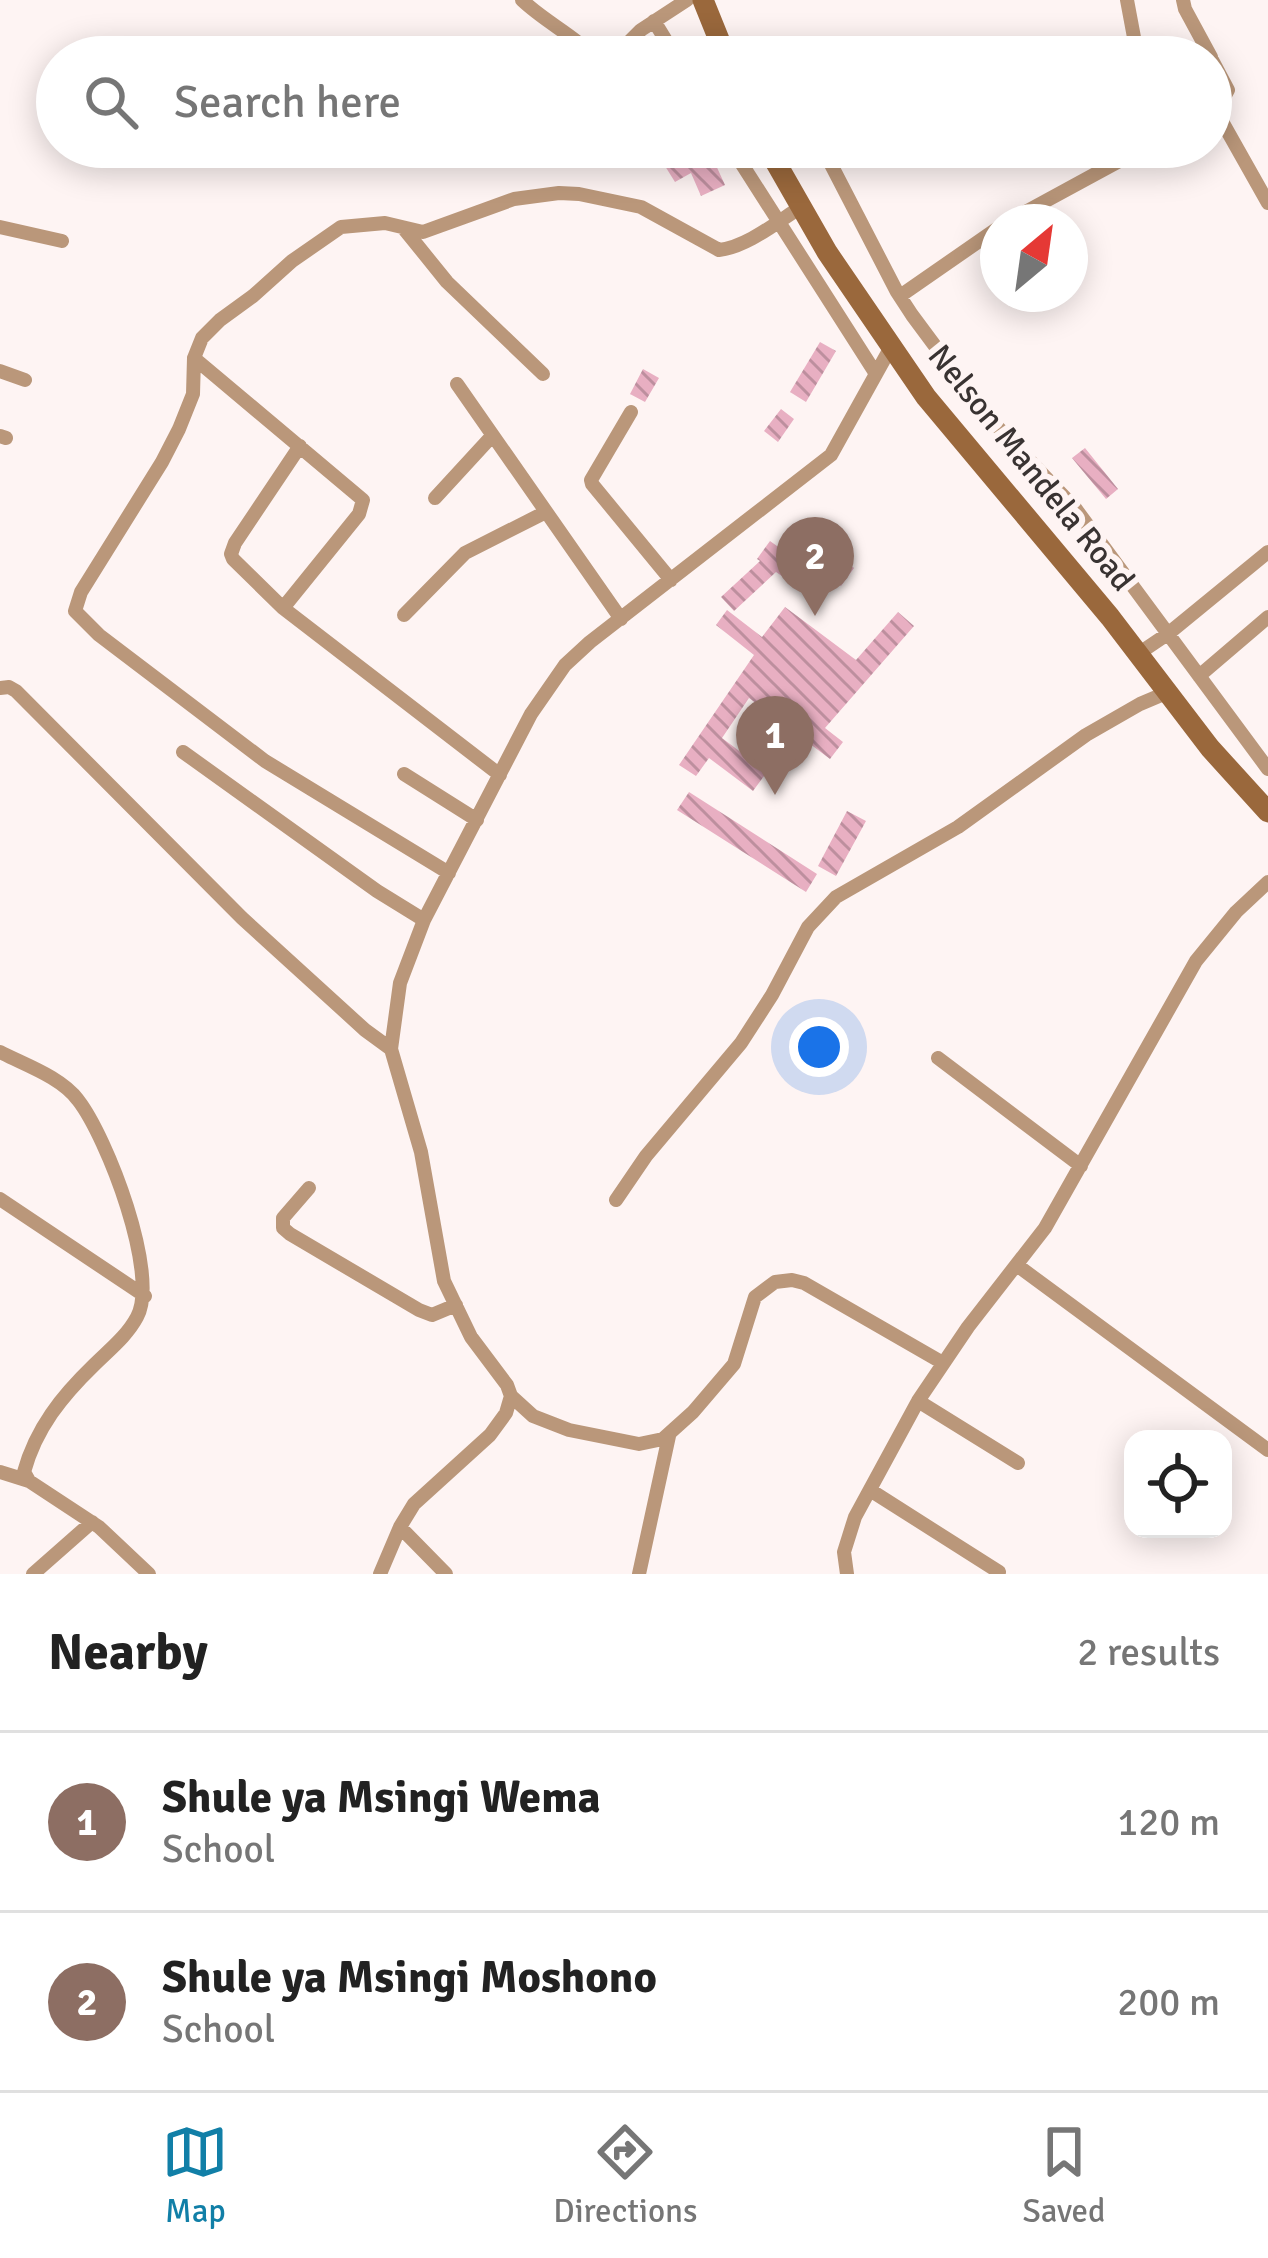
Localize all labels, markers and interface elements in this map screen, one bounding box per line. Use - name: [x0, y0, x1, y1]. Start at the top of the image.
- search box: [36, 36, 1232, 168]
- icon: search: [78, 69, 144, 135]
- text: Search here: [174, 75, 401, 130]
- north arrow: [980, 204, 1088, 312]
- street label: Nelson Mandela Road: [919, 336, 1143, 600]
- pin: 2: [776, 517, 854, 616]
- pin: 1: [736, 696, 814, 795]
- your location: [789, 1017, 849, 1077]
- map controls: [1124, 1430, 1232, 1538]
- button: locate: [1124, 1430, 1232, 1538]
- text: Nearby: [48, 1621, 208, 1684]
- text: 2 results: [1077, 1628, 1220, 1676]
- text: Shule ya Msingi Wema: [162, 1770, 601, 1825]
- text: 1: [76, 1798, 98, 1846]
- text: 120 m: [1117, 1798, 1220, 1846]
- text: School: [162, 1825, 275, 1873]
- text: Shule ya Msingi Moshono: [162, 1950, 657, 2005]
- text: 2: [76, 1978, 98, 2026]
- text: 200 m: [1117, 1978, 1220, 2026]
- text: School: [162, 2005, 275, 2053]
- tab: Map: [162, 2119, 228, 2232]
- tab: Directions: [553, 2119, 698, 2232]
- tab: Saved: [1022, 2119, 1106, 2232]

